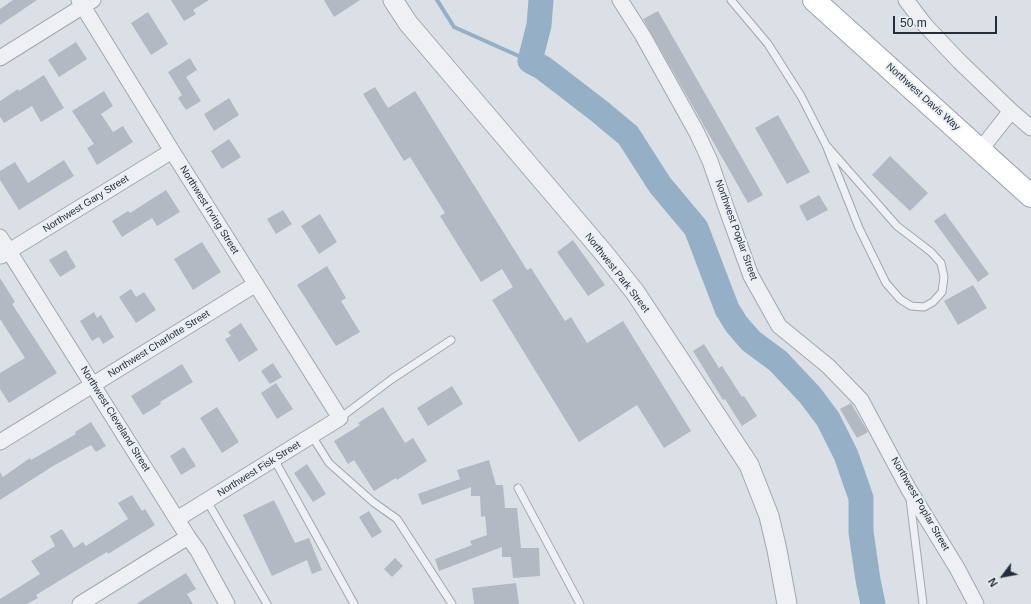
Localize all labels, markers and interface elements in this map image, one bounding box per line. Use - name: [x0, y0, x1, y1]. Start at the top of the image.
- scale bar: [895, 8, 999, 34]
- text: 50 m: [900, 16, 927, 30]
- street label: Northwest Davis Way: [884, 61, 962, 133]
- street label: Northwest Irving Street: [177, 164, 241, 256]
- street label: Northwest Gary Street: [41, 173, 131, 235]
- street label: Northwest Poplar Street: [712, 178, 760, 282]
- street label: Northwest Park Street: [582, 231, 652, 315]
- street label: Northwest Charlotte Street: [106, 308, 212, 380]
- street label: Northwest Cleveland Street: [78, 364, 152, 474]
- street label: Northwest Fisk Street: [215, 439, 303, 499]
- street label: Northwest Poplar Street: [888, 455, 952, 553]
- north arrow: [983, 556, 1023, 596]
- text: N: [986, 576, 1000, 589]

